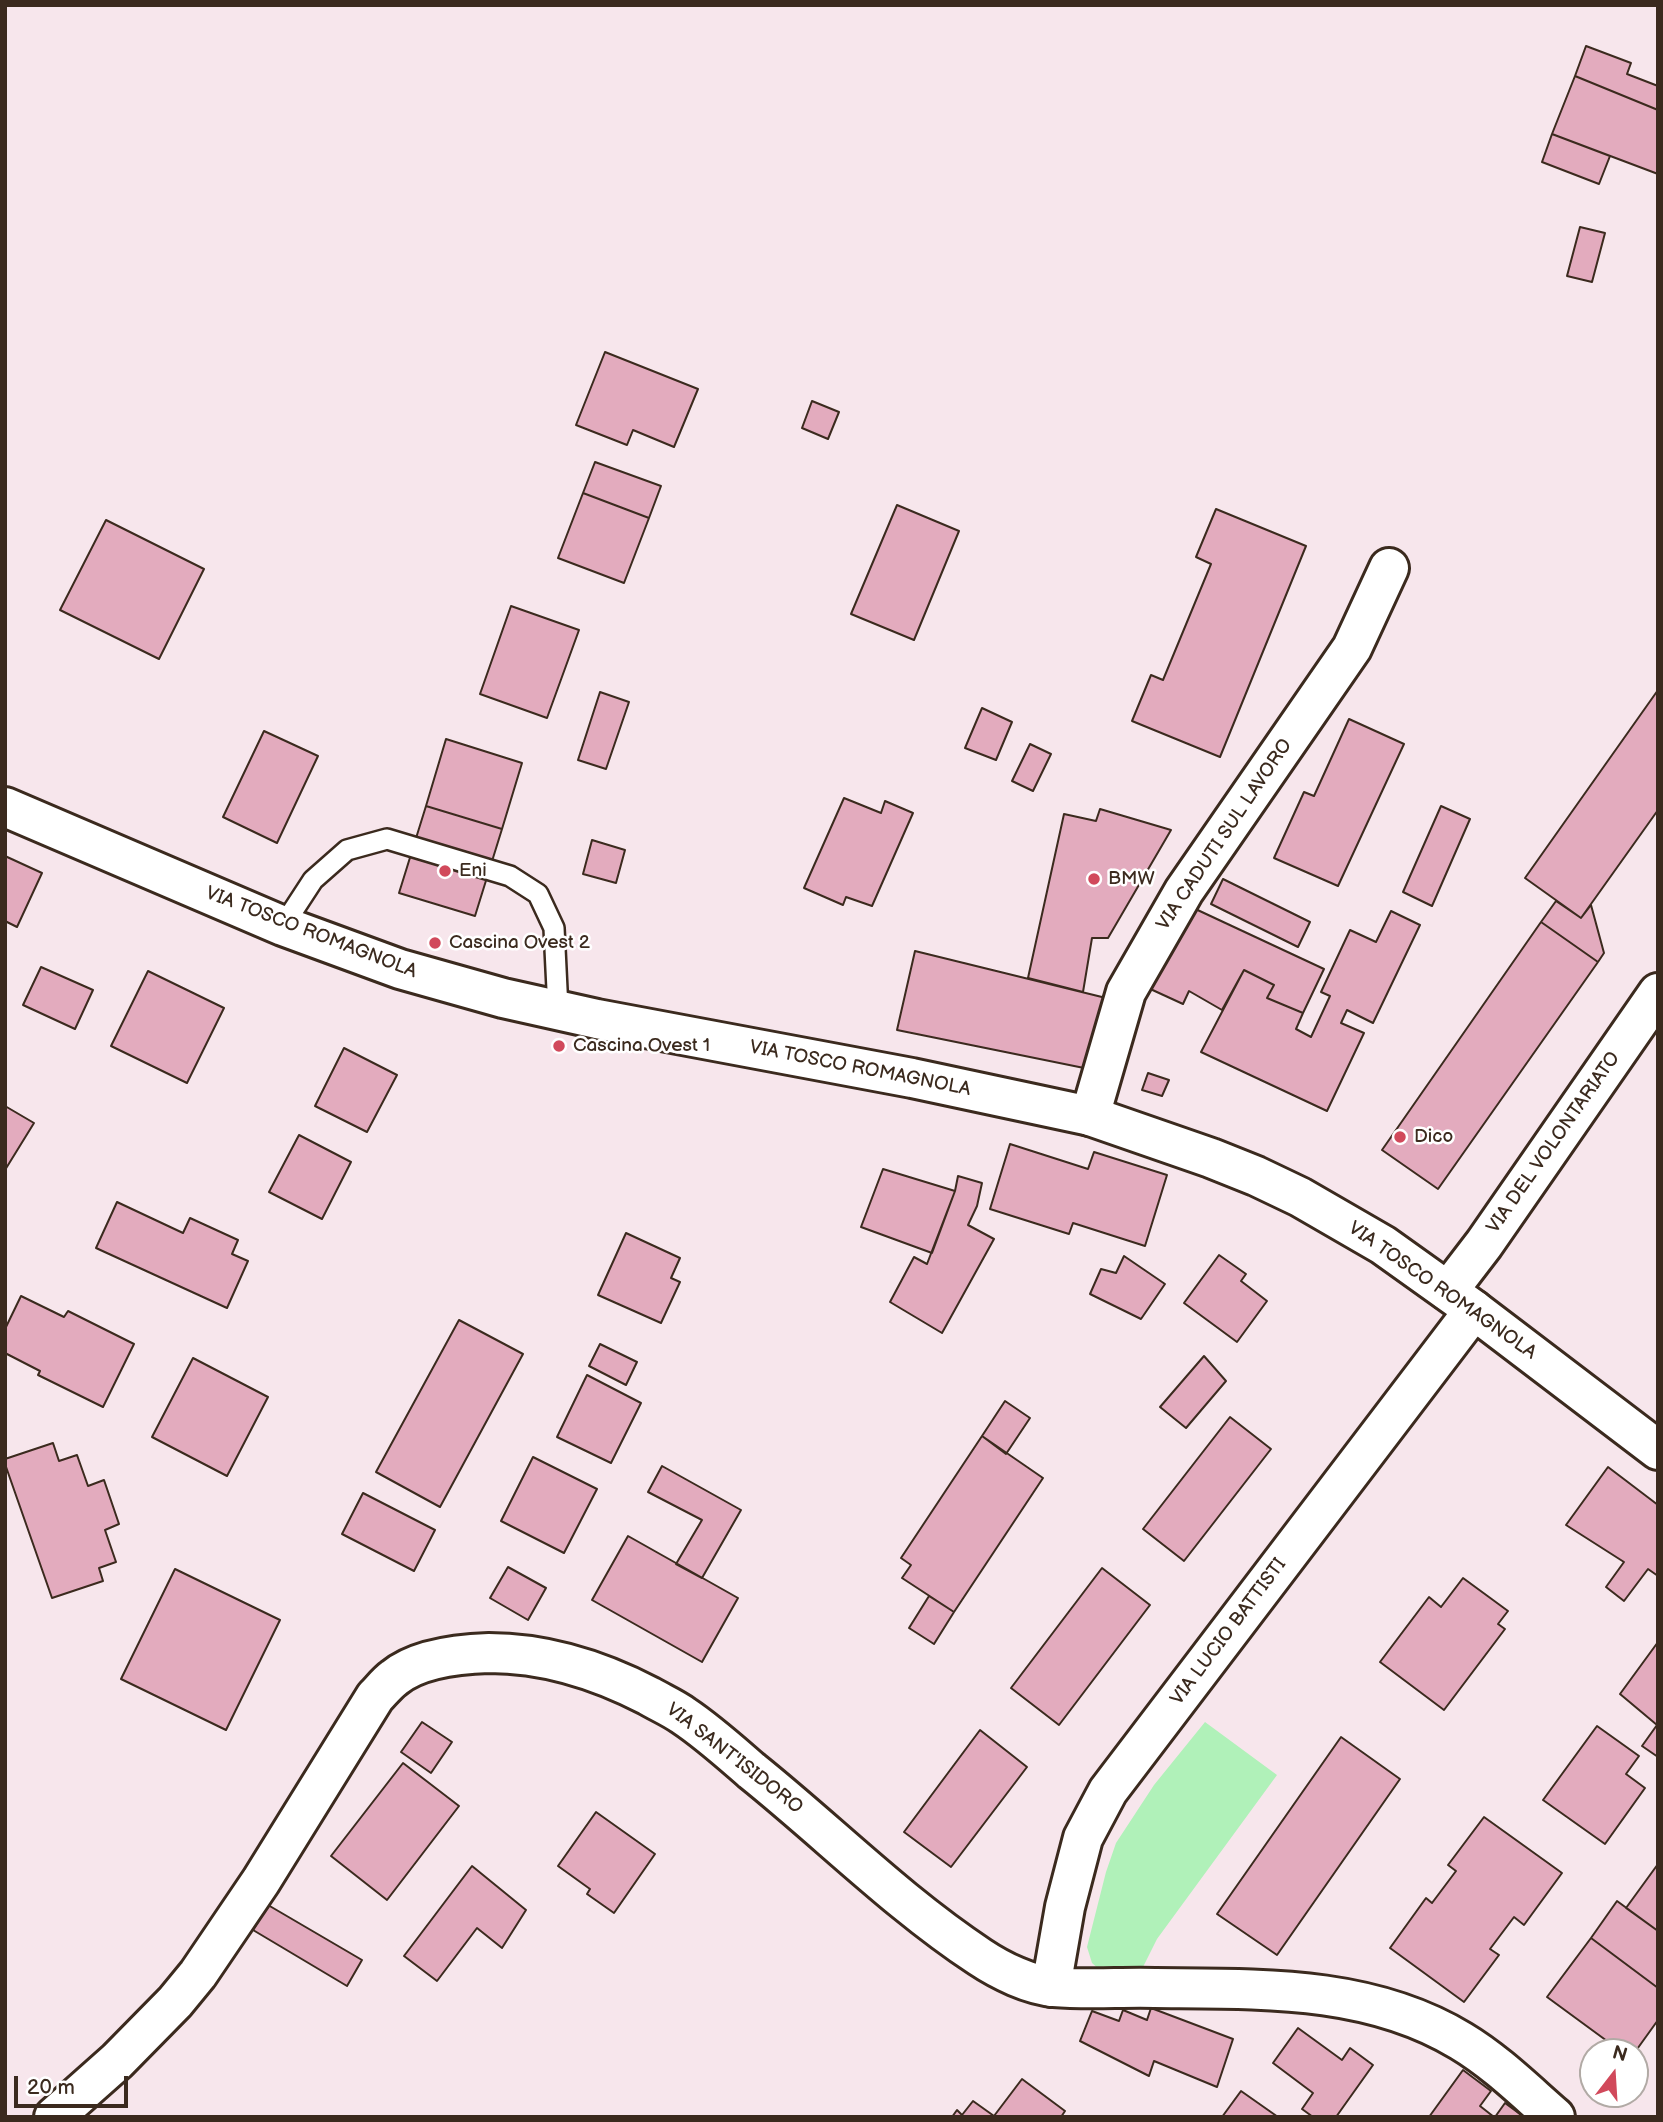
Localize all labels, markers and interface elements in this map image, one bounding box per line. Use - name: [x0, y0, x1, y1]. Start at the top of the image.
- street label: VIA CADUTI SUL LAVORO: [1152, 735, 1298, 935]
- place label: Eni: [459, 860, 487, 882]
- marker: Eni: [437, 863, 453, 879]
- place label: BMW: [1108, 868, 1155, 890]
- marker: BMW: [1086, 871, 1102, 887]
- street label: VIA TOSCO ROMAGNOLA: [202, 882, 420, 984]
- place label: Cascina Ovest 2: [449, 932, 590, 954]
- marker: Cascina Ovest 2: [427, 935, 443, 951]
- place label: Cascina Ovest 1: [573, 1035, 710, 1057]
- street label: VIA TOSCO ROMAGNOLA: [748, 1036, 972, 1102]
- marker: Cascina Ovest 1: [551, 1038, 567, 1054]
- street label: VIA DEL VOLONTARIATO: [1483, 1048, 1625, 1238]
- place label: Dico: [1414, 1126, 1453, 1148]
- marker: Dico: [1392, 1129, 1408, 1145]
- street label: VIA TOSCO ROMAGNOLA: [1343, 1217, 1541, 1365]
- street label: VIA LUCIO BATTISTI: [1166, 1554, 1292, 1710]
- street label: VIA SANT'ISIDORO: [661, 1699, 807, 1819]
- north arrow: [1579, 2038, 1649, 2108]
- text: N: [1610, 2041, 1630, 2067]
- scale bar: [18, 2062, 131, 2106]
- text: 20 m: [27, 2075, 75, 2100]

